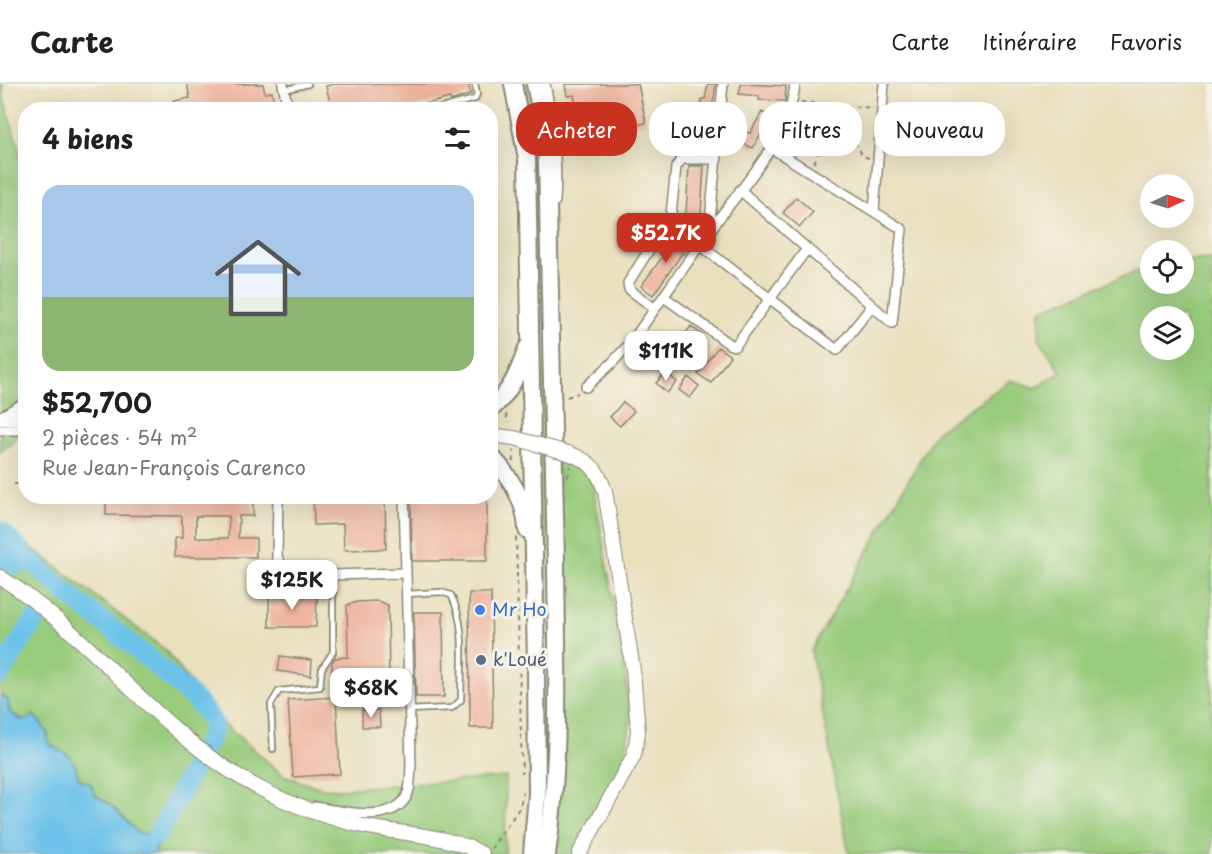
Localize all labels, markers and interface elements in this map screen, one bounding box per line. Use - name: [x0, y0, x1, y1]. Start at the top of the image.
- text: Carte: [30, 20, 114, 63]
- text: Carte: [891, 25, 950, 57]
- text: Itinéraire: [983, 25, 1077, 57]
- text: Favoris: [1110, 25, 1182, 57]
- chip: Acheter: [516, 102, 637, 156]
- chip: Louer: [649, 102, 747, 156]
- chip: Filtres: [759, 102, 862, 156]
- chip: Nouveau: [874, 102, 1005, 156]
- text: 4 biens: [42, 119, 133, 158]
- icon: filters: [441, 122, 474, 155]
- north arrow: [1140, 174, 1194, 228]
- map controls: [1140, 174, 1194, 360]
- pin: $52.7K: [617, 213, 715, 264]
- text: $52.7K: [631, 217, 701, 247]
- icon: home: [204, 224, 312, 332]
- button: locate: [1140, 240, 1194, 294]
- button: layers: [1140, 306, 1194, 360]
- pin: $111K: [624, 331, 708, 382]
- text: $111K: [638, 335, 694, 365]
- text: $52,700: [42, 383, 152, 422]
- text: 2 pièces · 54 m²: [42, 422, 197, 452]
- text: Rue Jean-François Carenco: [42, 452, 306, 482]
- pin: $125K: [250, 560, 334, 611]
- text: $125K: [261, 564, 323, 594]
- place label: Mr Ho: [492, 595, 546, 622]
- marker: Mr Ho: [473, 603, 487, 617]
- place label: k'Loué: [493, 645, 547, 672]
- marker: k'Loué: [474, 653, 488, 667]
- pin: $68K: [335, 668, 407, 719]
- text: $68K: [344, 672, 398, 702]

